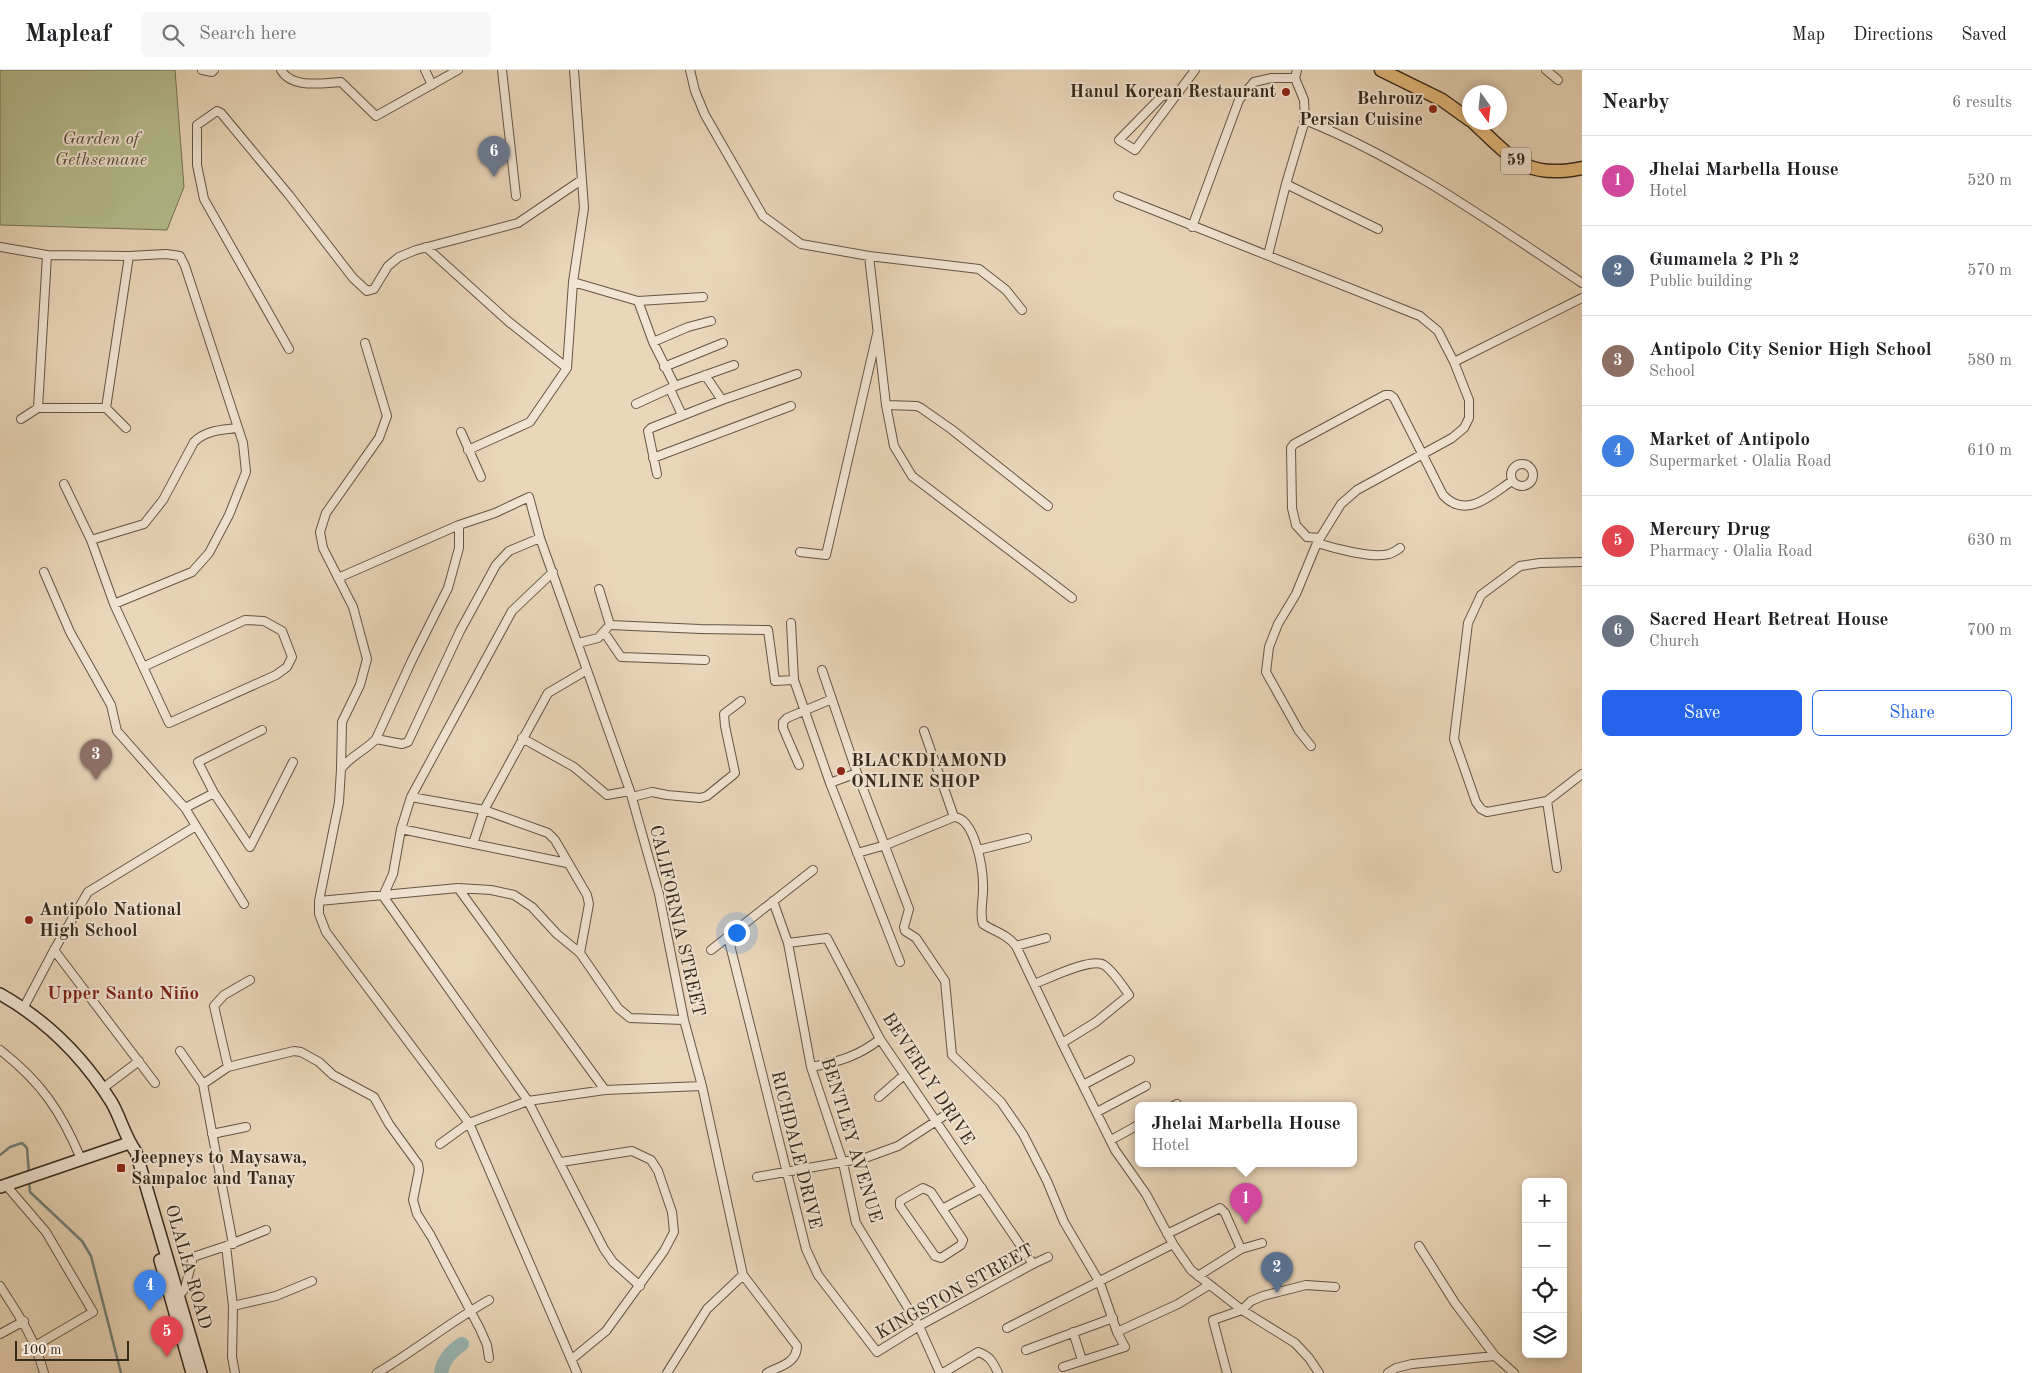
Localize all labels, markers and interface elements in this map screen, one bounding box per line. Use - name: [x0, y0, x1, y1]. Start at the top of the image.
- search box: [141, 12, 491, 57]
- icon: search: [159, 21, 187, 49]
- text: Mapleaf: [25, 23, 111, 47]
- text: Search here: [199, 25, 296, 44]
- text: Map: [1792, 26, 1825, 44]
- text: Directions: [1853, 26, 1933, 44]
- text: Saved: [1961, 26, 2007, 44]
- place label: Hanul Korean Restaurant: [1070, 83, 1276, 101]
- north arrow: [1462, 85, 1507, 130]
- marker: Hanul Korean Restaurant: [1280, 86, 1292, 98]
- place label: Behrouz Persian Cuisine: [1299, 90, 1423, 129]
- text: Nearby: [1602, 92, 1670, 113]
- text: 6 results: [1952, 95, 2012, 111]
- marker: Behrouz Persian Cuisine: [1427, 103, 1439, 115]
- park label: Garden of Gethsemane: [55, 130, 147, 169]
- pin: 6: [478, 136, 510, 177]
- road number: 59: [1501, 148, 1531, 174]
- text: Jhelai Marbella House: [1649, 161, 1839, 180]
- text: 1: [1613, 173, 1623, 189]
- text: 520 m: [1967, 173, 2012, 189]
- text: Hotel: [1649, 184, 1687, 200]
- text: Gumamela 2 Ph 2: [1649, 251, 1800, 270]
- text: 2: [1613, 263, 1623, 279]
- text: 570 m: [1967, 263, 2012, 279]
- text: Public building: [1649, 274, 1752, 290]
- text: Antipolo City Senior High School: [1649, 341, 1932, 360]
- text: 3: [1613, 353, 1623, 369]
- text: 580 m: [1967, 353, 2012, 369]
- text: School: [1649, 364, 1695, 380]
- text: Market of Antipolo: [1649, 431, 1810, 450]
- text: 4: [1613, 443, 1623, 459]
- text: 610 m: [1967, 443, 2012, 459]
- text: Supermarket · Olalia Road: [1649, 454, 1832, 470]
- text: Mercury Drug: [1649, 521, 1770, 540]
- text: 5: [1613, 533, 1623, 549]
- text: 630 m: [1967, 533, 2012, 549]
- text: Pharmacy · Olalia Road: [1649, 544, 1813, 560]
- text: Sacred Heart Retreat House: [1649, 611, 1889, 630]
- text: 6: [1613, 623, 1623, 639]
- text: 700 m: [1967, 623, 2012, 639]
- text: Church: [1649, 634, 1699, 650]
- button: Save: [1602, 690, 1802, 736]
- button: Share: [1812, 690, 2012, 736]
- pin: 3: [80, 739, 112, 780]
- place label: BLACKDIAMOND ONLINE SHOP: [851, 752, 1007, 791]
- marker: BLACKDIAMOND ONLINE SHOP: [835, 765, 847, 777]
- street label: CALIFORNIA STREET: [646, 823, 708, 1019]
- place label: Antipolo National High School: [39, 901, 182, 940]
- marker: Antipolo National High School: [23, 914, 35, 926]
- your location: [724, 920, 750, 946]
- district label: Upper Santo Niño: [47, 985, 199, 1004]
- street label: BEVERLY DRIVE: [879, 1010, 977, 1148]
- street label: BENTLEY AVENUE: [817, 1055, 885, 1225]
- street label: RICHDALE DRIVE: [768, 1069, 824, 1231]
- popup: [1135, 1102, 1357, 1167]
- text: Jhelai Marbella House: [1151, 1115, 1341, 1134]
- text: Hotel: [1151, 1138, 1189, 1154]
- place label: Jeepneys to Maysawa, Sampaloc and Tanay: [131, 1149, 307, 1188]
- marker: Jeepneys to Maysawa, Sampaloc and Tanay: [115, 1162, 127, 1174]
- map controls: [1522, 1178, 1567, 1358]
- button: +: [1522, 1178, 1567, 1223]
- pin: 1: [1230, 1183, 1262, 1224]
- street label: OLALIA ROAD: [162, 1203, 214, 1331]
- button: −: [1522, 1223, 1567, 1268]
- street label: KINGSTON STREET: [873, 1241, 1037, 1343]
- pin: 2: [1261, 1252, 1293, 1293]
- button: locate: [1522, 1268, 1567, 1313]
- pin: 4: [134, 1270, 166, 1311]
- button: layers: [1522, 1313, 1567, 1358]
- pin: 5: [151, 1316, 183, 1357]
- scale bar: [15, 1338, 129, 1361]
- text: 100 m: [22, 1343, 61, 1357]

